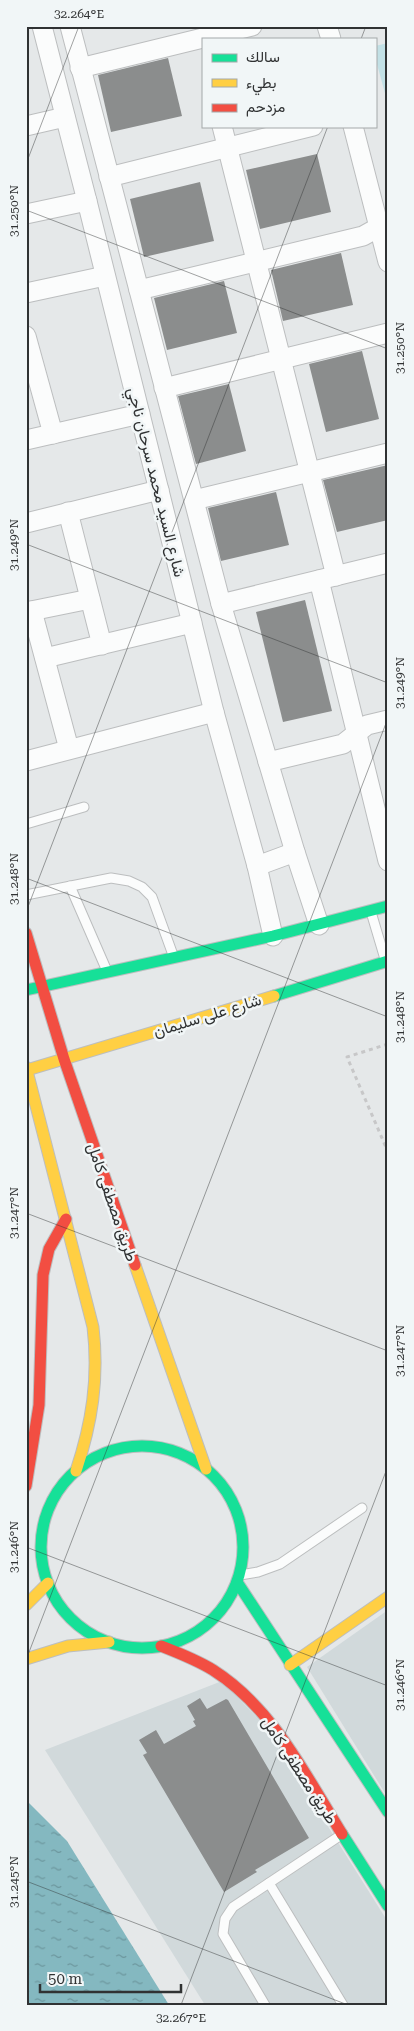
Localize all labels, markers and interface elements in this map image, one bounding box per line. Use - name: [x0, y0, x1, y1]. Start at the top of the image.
- text: 32.264°E: [54, 7, 104, 21]
- legend: [202, 38, 376, 128]
- text: سالك: [246, 48, 280, 66]
- text: بطيء: [246, 74, 276, 96]
- text: مزدحم: [246, 98, 285, 117]
- text: 31.250°N: [7, 185, 21, 237]
- text: 31.250°N: [393, 322, 407, 374]
- street label: شارع السيد محمد سرحان ناجي: [120, 385, 189, 580]
- text: 31.249°N: [7, 519, 21, 571]
- text: 31.249°N: [393, 657, 407, 709]
- text: 31.248°N: [7, 853, 21, 905]
- street label: شارع على سليمان: [151, 990, 264, 1043]
- text: 31.248°N: [393, 991, 407, 1043]
- street label: طريق مصطفى كامل: [82, 1140, 142, 1264]
- text: 31.247°N: [7, 1187, 21, 1239]
- text: 31.247°N: [393, 1325, 407, 1377]
- text: 31.246°N: [7, 1521, 21, 1573]
- text: 31.246°N: [393, 1659, 407, 1711]
- street label: طريق مصطفى كامل: [257, 1713, 341, 1828]
- text: 31.245°N: [7, 1856, 21, 1908]
- scale bar: [40, 1961, 181, 1993]
- text: 50 m: [48, 1970, 83, 1988]
- text: 32.267°E: [156, 2011, 206, 2025]

